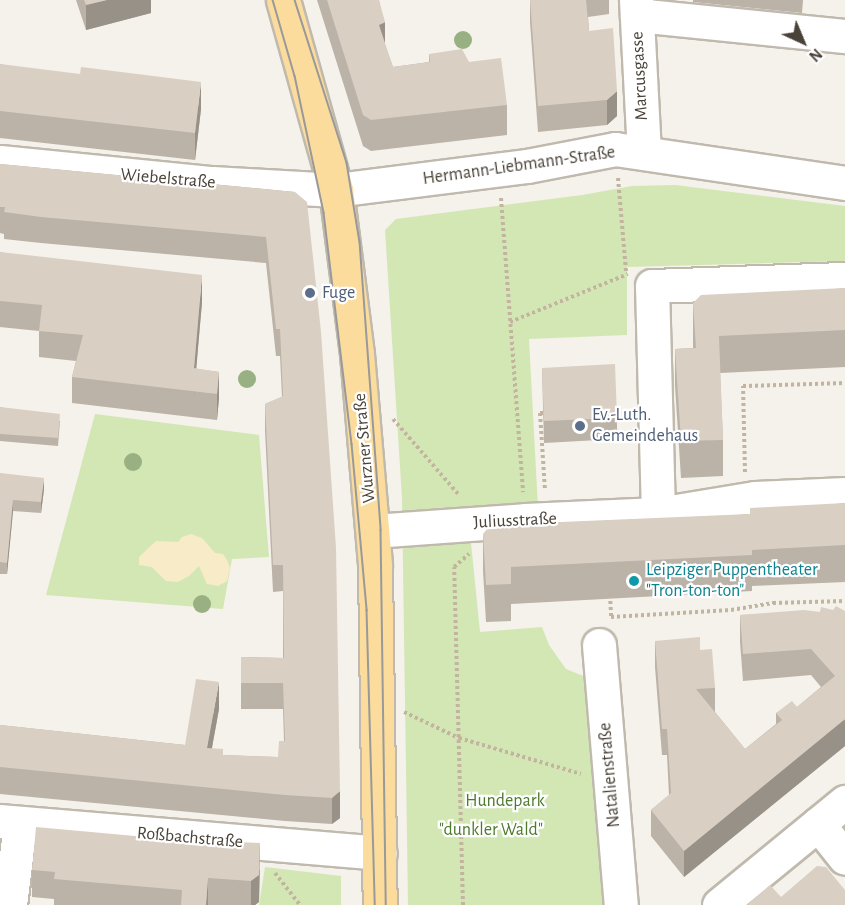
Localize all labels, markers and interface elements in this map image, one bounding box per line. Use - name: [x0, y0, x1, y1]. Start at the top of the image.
- north arrow: [773, 12, 833, 72]
- street label: Marcusgasse: [627, 31, 653, 121]
- text: N: [806, 45, 825, 65]
- street label: Hermann-Liebmann-Straße: [421, 142, 617, 190]
- street label: Wiebelstraße: [120, 164, 216, 194]
- place label: Fuge: [322, 282, 355, 304]
- marker: Fuge: [303, 286, 317, 300]
- street label: Wurzner Straße: [349, 392, 381, 504]
- place label: Ev.-Luth. Gemeindehaus: [592, 405, 698, 448]
- marker: Ev.-Luth. Gemeindehaus: [573, 419, 587, 433]
- street label: Juliusstraße: [473, 508, 557, 534]
- place label: Leipziger Puppentheater "Tron-ton-ton": [646, 560, 818, 602]
- marker: Leipziger Puppentheater "Tron-ton-ton": [627, 574, 641, 588]
- street label: Natalienstraße: [595, 722, 625, 828]
- park label: Hundepark: [465, 790, 545, 812]
- park label: "dunkler Wald": [439, 819, 543, 841]
- street label: Roßbachstraße: [136, 823, 244, 853]

